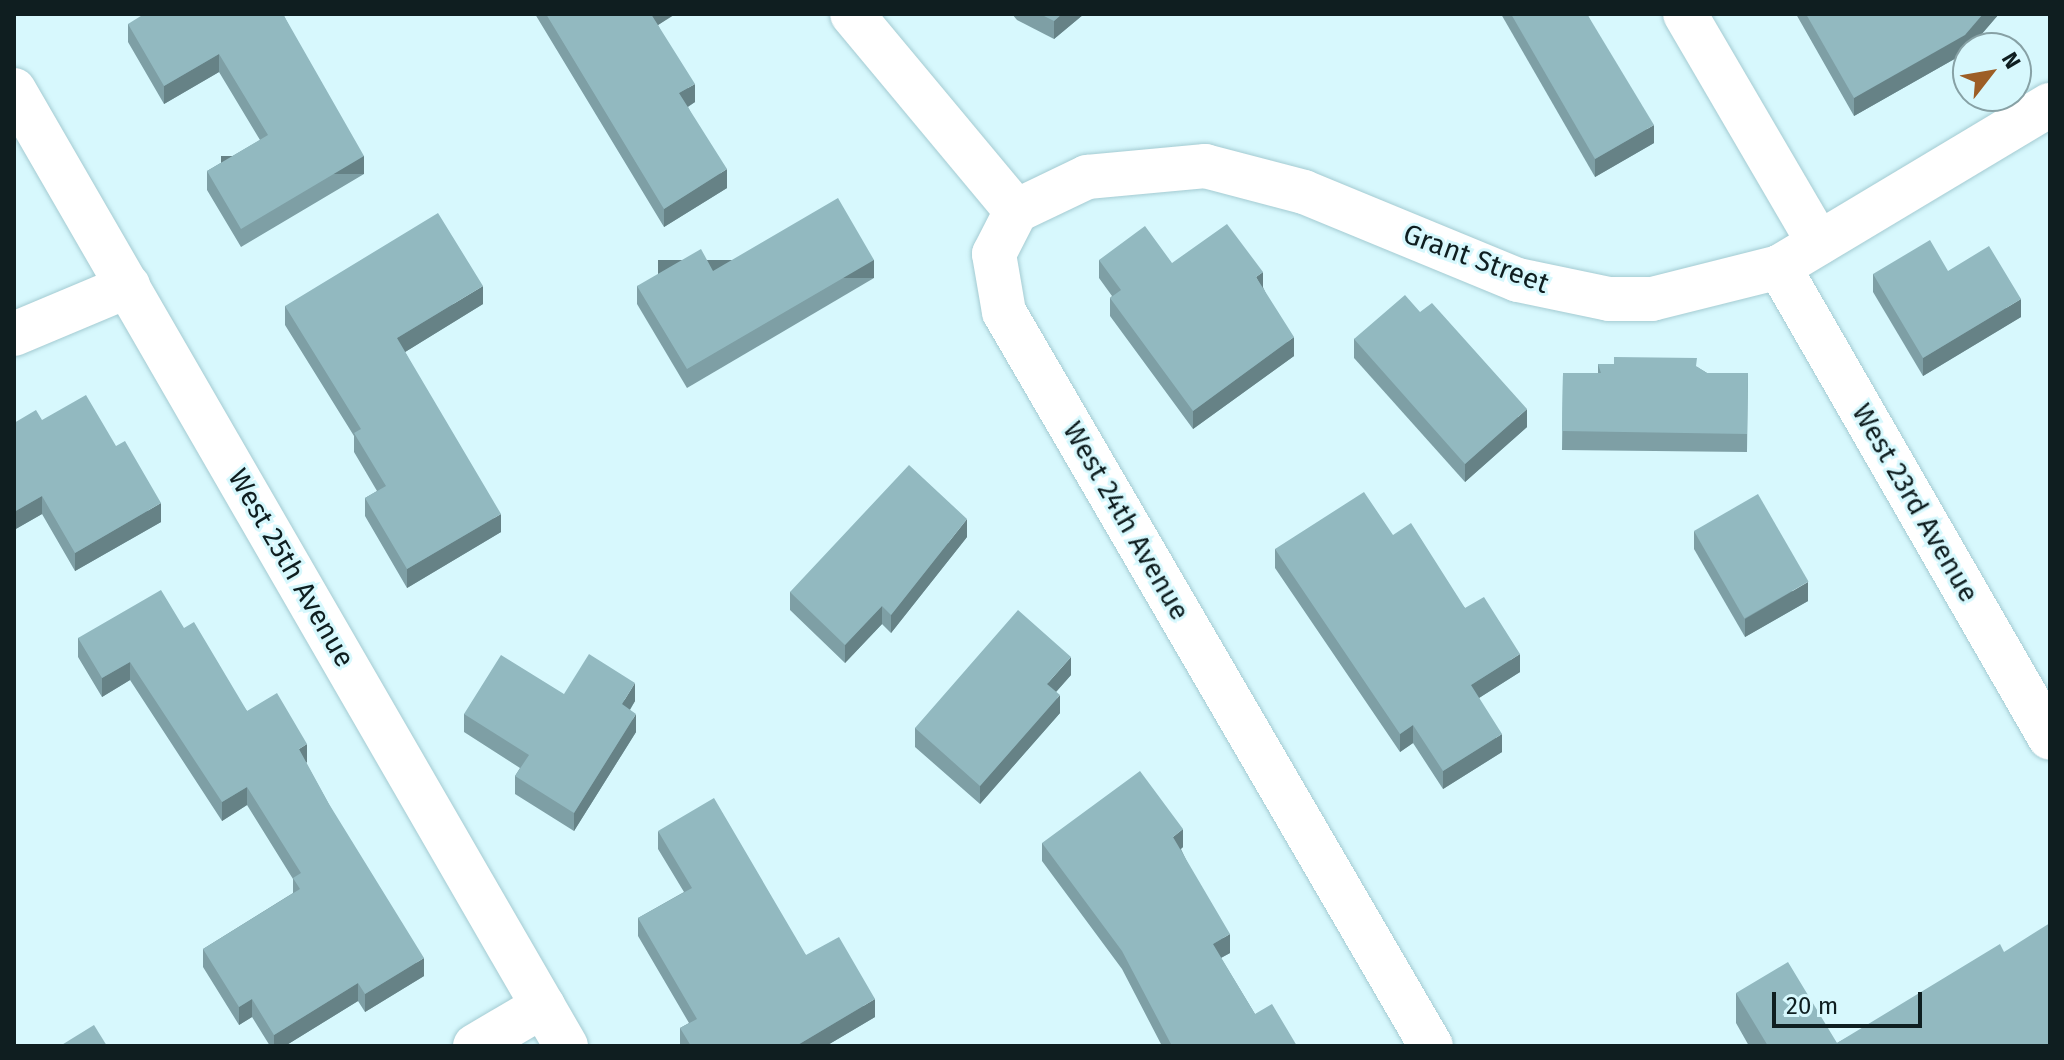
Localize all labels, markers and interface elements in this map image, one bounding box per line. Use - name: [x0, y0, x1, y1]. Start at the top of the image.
- north arrow: [1952, 32, 2032, 112]
- text: N: [1996, 47, 2027, 74]
- street label: Grant Street: [1399, 217, 1553, 301]
- street label: West 23rd Avenue: [1845, 398, 1985, 608]
- street label: West 24th Avenue: [1056, 416, 1196, 626]
- street label: West 25th Avenue: [221, 463, 361, 673]
- scale bar: [1776, 976, 1926, 1026]
- text: 20 m: [1786, 992, 1838, 1020]

